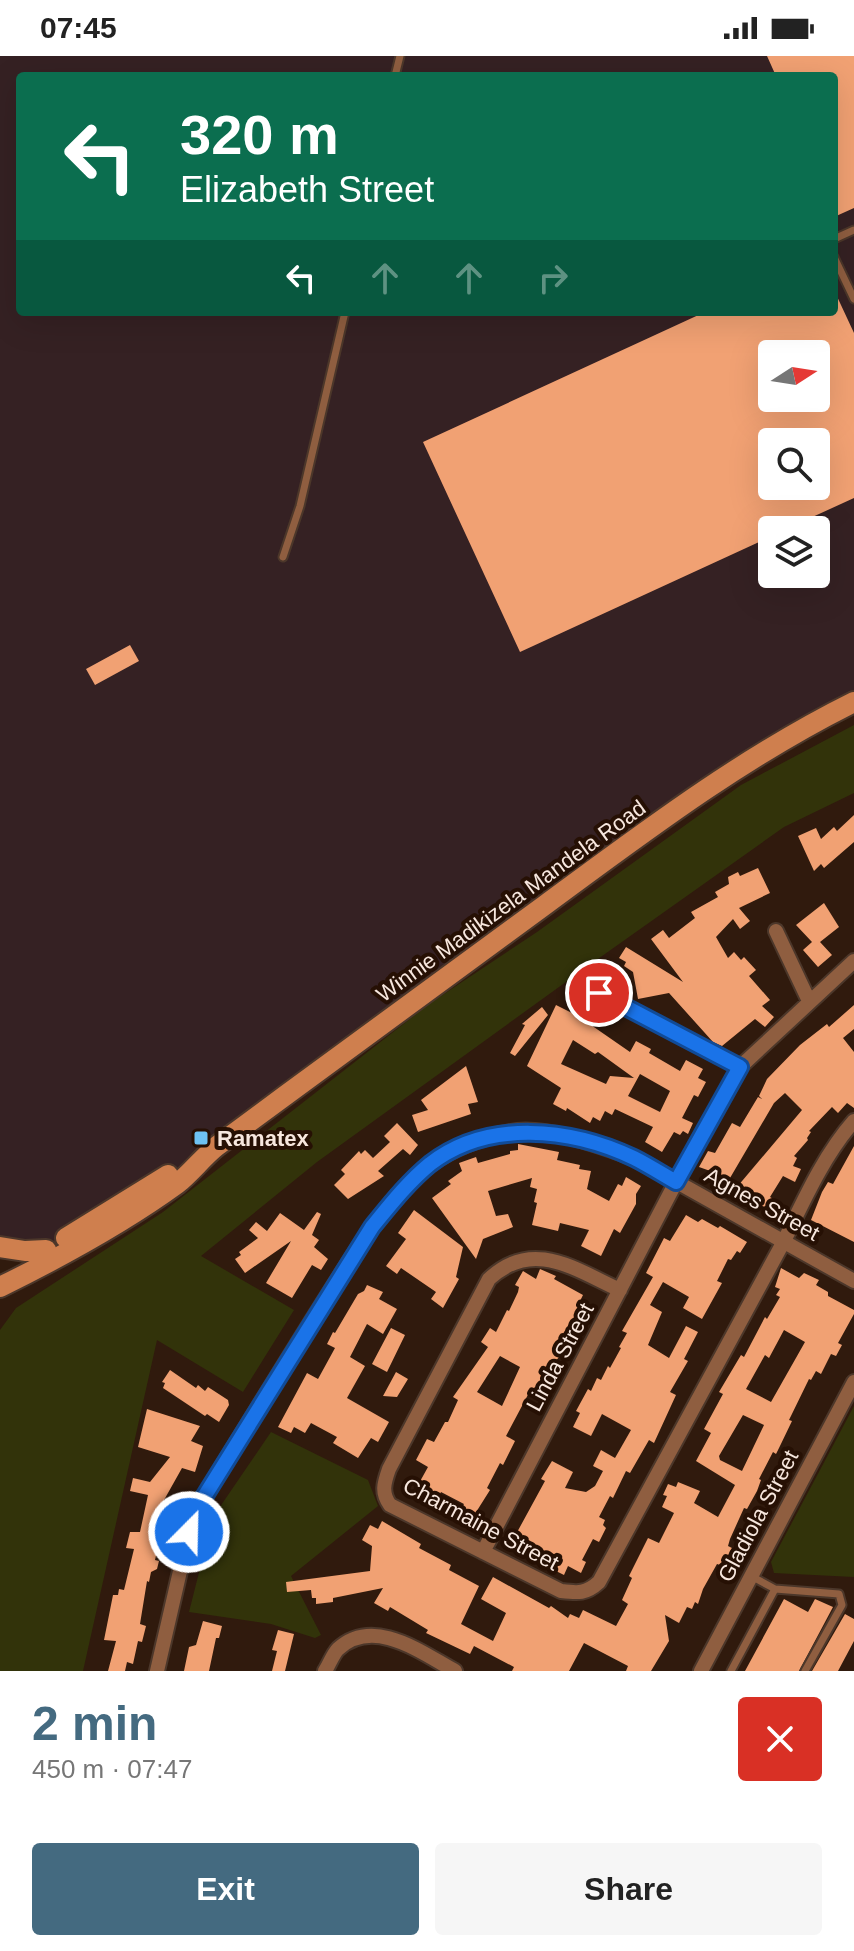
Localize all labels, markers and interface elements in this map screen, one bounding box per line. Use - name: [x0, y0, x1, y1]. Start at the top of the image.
- text: 07:45: [40, 11, 117, 44]
- text: 320 m: [180, 103, 339, 166]
- icon: left: [48, 104, 152, 208]
- text: Elizabeth Street: [180, 169, 434, 210]
- icon: left: [279, 256, 323, 300]
- icon: ahead: [363, 256, 407, 300]
- icon: ahead: [447, 256, 491, 300]
- icon: right: [531, 256, 575, 300]
- north arrow: [758, 340, 830, 412]
- map controls: [758, 340, 830, 588]
- button: search: [758, 428, 830, 500]
- button: layers: [758, 516, 830, 588]
- street label: Winnie Madikizela Mandela Road: [372, 795, 650, 1007]
- pin: [565, 959, 633, 1027]
- icon: arrive: [577, 971, 621, 1015]
- place label: Ramatex: [217, 1126, 309, 1151]
- marker: Ramatex: [192, 1129, 210, 1147]
- street label: Agnes Street: [700, 1162, 824, 1246]
- street label: Linda Street: [521, 1299, 599, 1415]
- street label: Gladiola Street: [713, 1446, 803, 1586]
- street label: Charmaine Street: [399, 1472, 563, 1576]
- position arrow: [147, 1490, 231, 1574]
- text: 2 min: [32, 1697, 157, 1750]
- button: close: [738, 1697, 822, 1781]
- text: 450 m · 07:47: [32, 1754, 192, 1784]
- button: Exit: [32, 1843, 419, 1935]
- button: Share: [435, 1843, 822, 1935]

